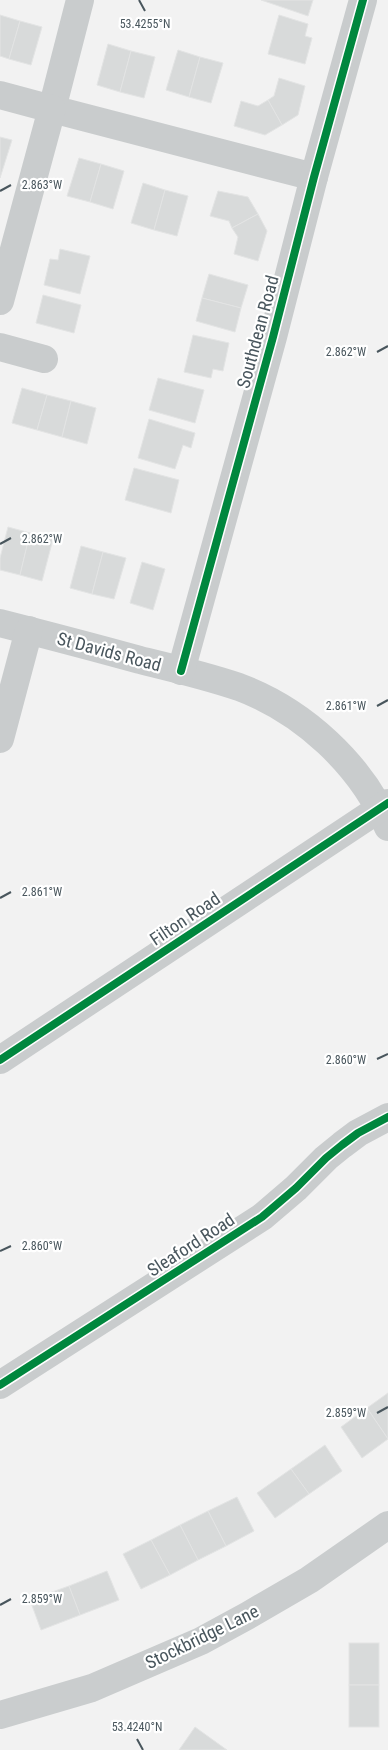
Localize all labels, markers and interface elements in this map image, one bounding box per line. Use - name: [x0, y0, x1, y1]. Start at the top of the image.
- text: 53.4255°N: [120, 17, 170, 31]
- text: 2.863°W: [22, 178, 62, 192]
- street label: Southdean Road: [232, 273, 283, 391]
- text: 2.862°W: [326, 345, 366, 359]
- text: 2.862°W: [22, 532, 62, 546]
- street label: St Davids Road: [55, 628, 163, 675]
- text: 2.861°W: [326, 699, 366, 713]
- text: 2.861°W: [22, 885, 62, 899]
- street label: Filton Road: [146, 887, 224, 950]
- text: 2.860°W: [326, 1053, 366, 1067]
- street label: Sleaford Road: [143, 1209, 238, 1281]
- text: 2.860°W: [22, 1239, 62, 1253]
- text: 2.859°W: [326, 1406, 366, 1420]
- text: 2.859°W: [22, 1592, 62, 1606]
- street label: Stockbridge Lane: [142, 1600, 262, 1673]
- text: 53.4240°N: [112, 1720, 162, 1734]

